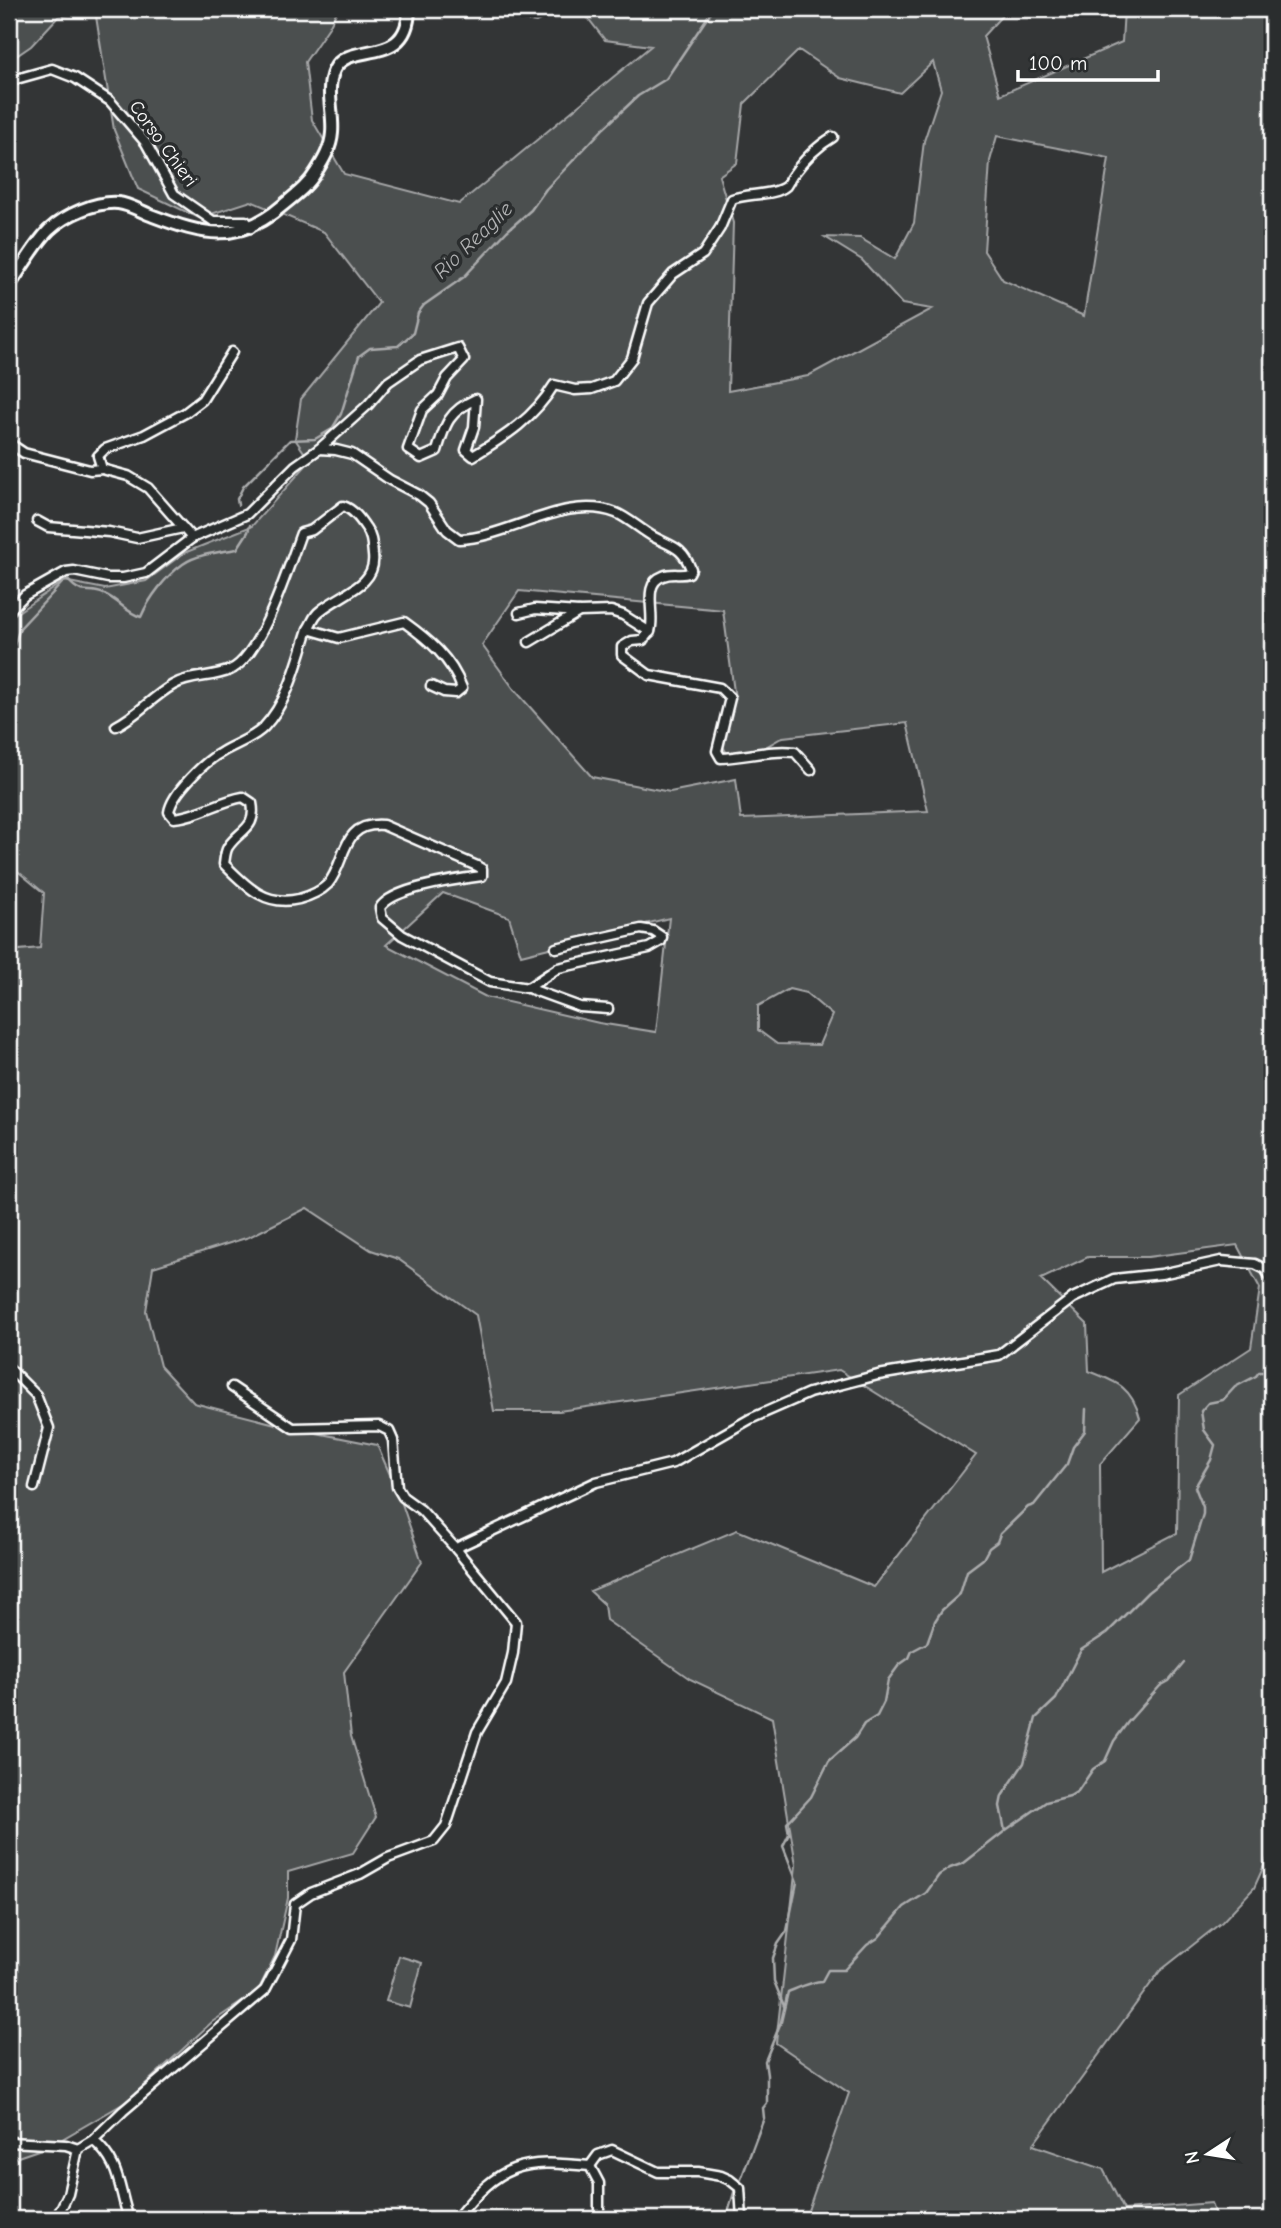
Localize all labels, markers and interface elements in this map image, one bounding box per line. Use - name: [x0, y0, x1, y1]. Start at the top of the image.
- scale bar: [1018, 38, 1158, 82]
- text: 100 m: [1029, 51, 1087, 75]
- street label: Corso Chieri: [125, 96, 202, 191]
- water label: Rio Reaglie: [429, 196, 518, 283]
- north arrow: [1172, 2120, 1242, 2190]
- text: N: [1180, 2149, 1204, 2166]

